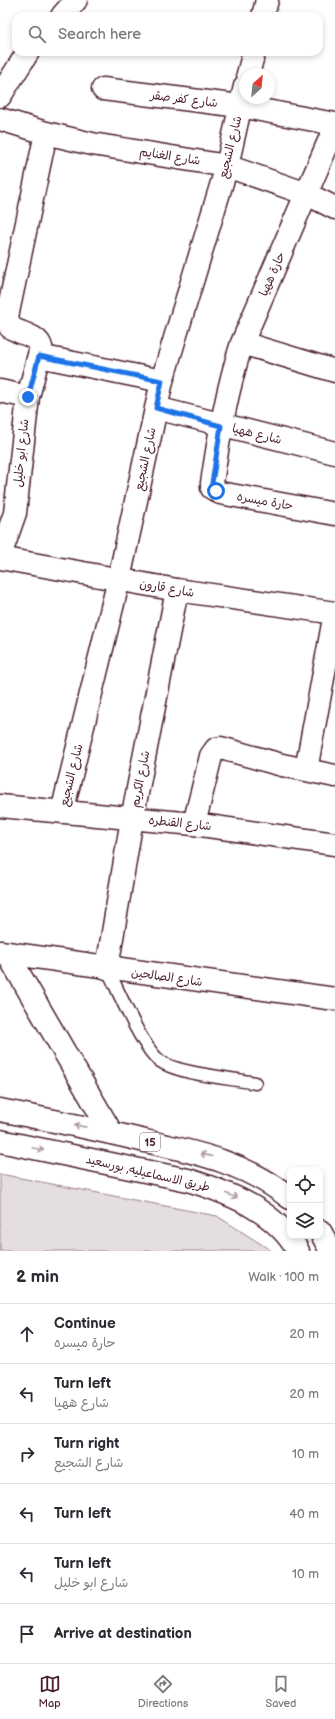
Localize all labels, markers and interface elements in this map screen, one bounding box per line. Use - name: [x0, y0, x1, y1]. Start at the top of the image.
- search box: [12, 12, 323, 56]
- icon: search: [26, 23, 48, 45]
- text: Search here: [58, 25, 141, 44]
- north arrow: [239, 68, 275, 104]
- street label: شارع كفر صقر: [148, 88, 218, 112]
- street label: شارع الشجيع: [215, 114, 246, 180]
- street label: شارع الغنايم: [138, 144, 201, 170]
- street label: حارة ههيا: [256, 250, 289, 299]
- route end: [19, 388, 37, 406]
- street label: شارع ابو خليل: [10, 418, 34, 488]
- street label: شارع ههيا: [230, 421, 283, 449]
- street label: شارع الشجيع: [131, 426, 160, 492]
- route start: [207, 482, 225, 500]
- street label: حارة ميسره: [236, 489, 294, 514]
- street label: شارع قارون: [138, 576, 195, 602]
- street label: شارع الشجيع: [56, 742, 87, 808]
- street label: شارع الكريم: [128, 749, 154, 809]
- street label: شارع القنطره: [148, 813, 212, 835]
- street label: شارع الصالحين: [130, 965, 204, 991]
- one-way arrow: [73, 1122, 86, 1130]
- road number: 15: [140, 1133, 160, 1151]
- one-way arrow: [31, 1145, 44, 1153]
- one-way arrow: [200, 1151, 213, 1158]
- street label: طريق الاسماعيليه, بورسعيد: [84, 1152, 211, 1195]
- map controls: [287, 1167, 323, 1239]
- button: locate: [287, 1167, 323, 1203]
- one-way arrow: [226, 1193, 238, 1200]
- button: layers: [287, 1203, 323, 1239]
- text: 2 min: [16, 1267, 59, 1287]
- text: Walk · 100 m: [248, 1269, 319, 1285]
- text: Continue: [54, 1314, 116, 1333]
- icon: ahead: [16, 1323, 38, 1345]
- text: 20 m: [289, 1326, 319, 1342]
- text: حارة ميسره: [54, 1335, 116, 1351]
- text: Turn left: [54, 1374, 111, 1393]
- icon: left: [16, 1383, 38, 1405]
- text: 20 m: [289, 1386, 319, 1402]
- text: شارع ههيا: [54, 1395, 109, 1411]
- text: Turn right: [54, 1434, 119, 1453]
- icon: right: [16, 1443, 38, 1465]
- text: 10 m: [292, 1446, 319, 1462]
- text: شارع الشجيع: [54, 1455, 123, 1471]
- icon: left: [16, 1503, 38, 1525]
- text: Turn left: [54, 1504, 111, 1523]
- text: 40 m: [289, 1506, 319, 1522]
- text: Turn left: [54, 1554, 111, 1573]
- icon: left: [16, 1563, 38, 1585]
- text: 10 m: [292, 1566, 319, 1582]
- text: شارع ابو خليل: [54, 1575, 128, 1591]
- icon: arrive: [16, 1623, 38, 1645]
- text: Arrive at destination: [54, 1624, 192, 1643]
- tab: Map: [39, 1673, 61, 1710]
- tab: Directions: [138, 1673, 188, 1710]
- tab: Saved: [266, 1673, 296, 1710]

